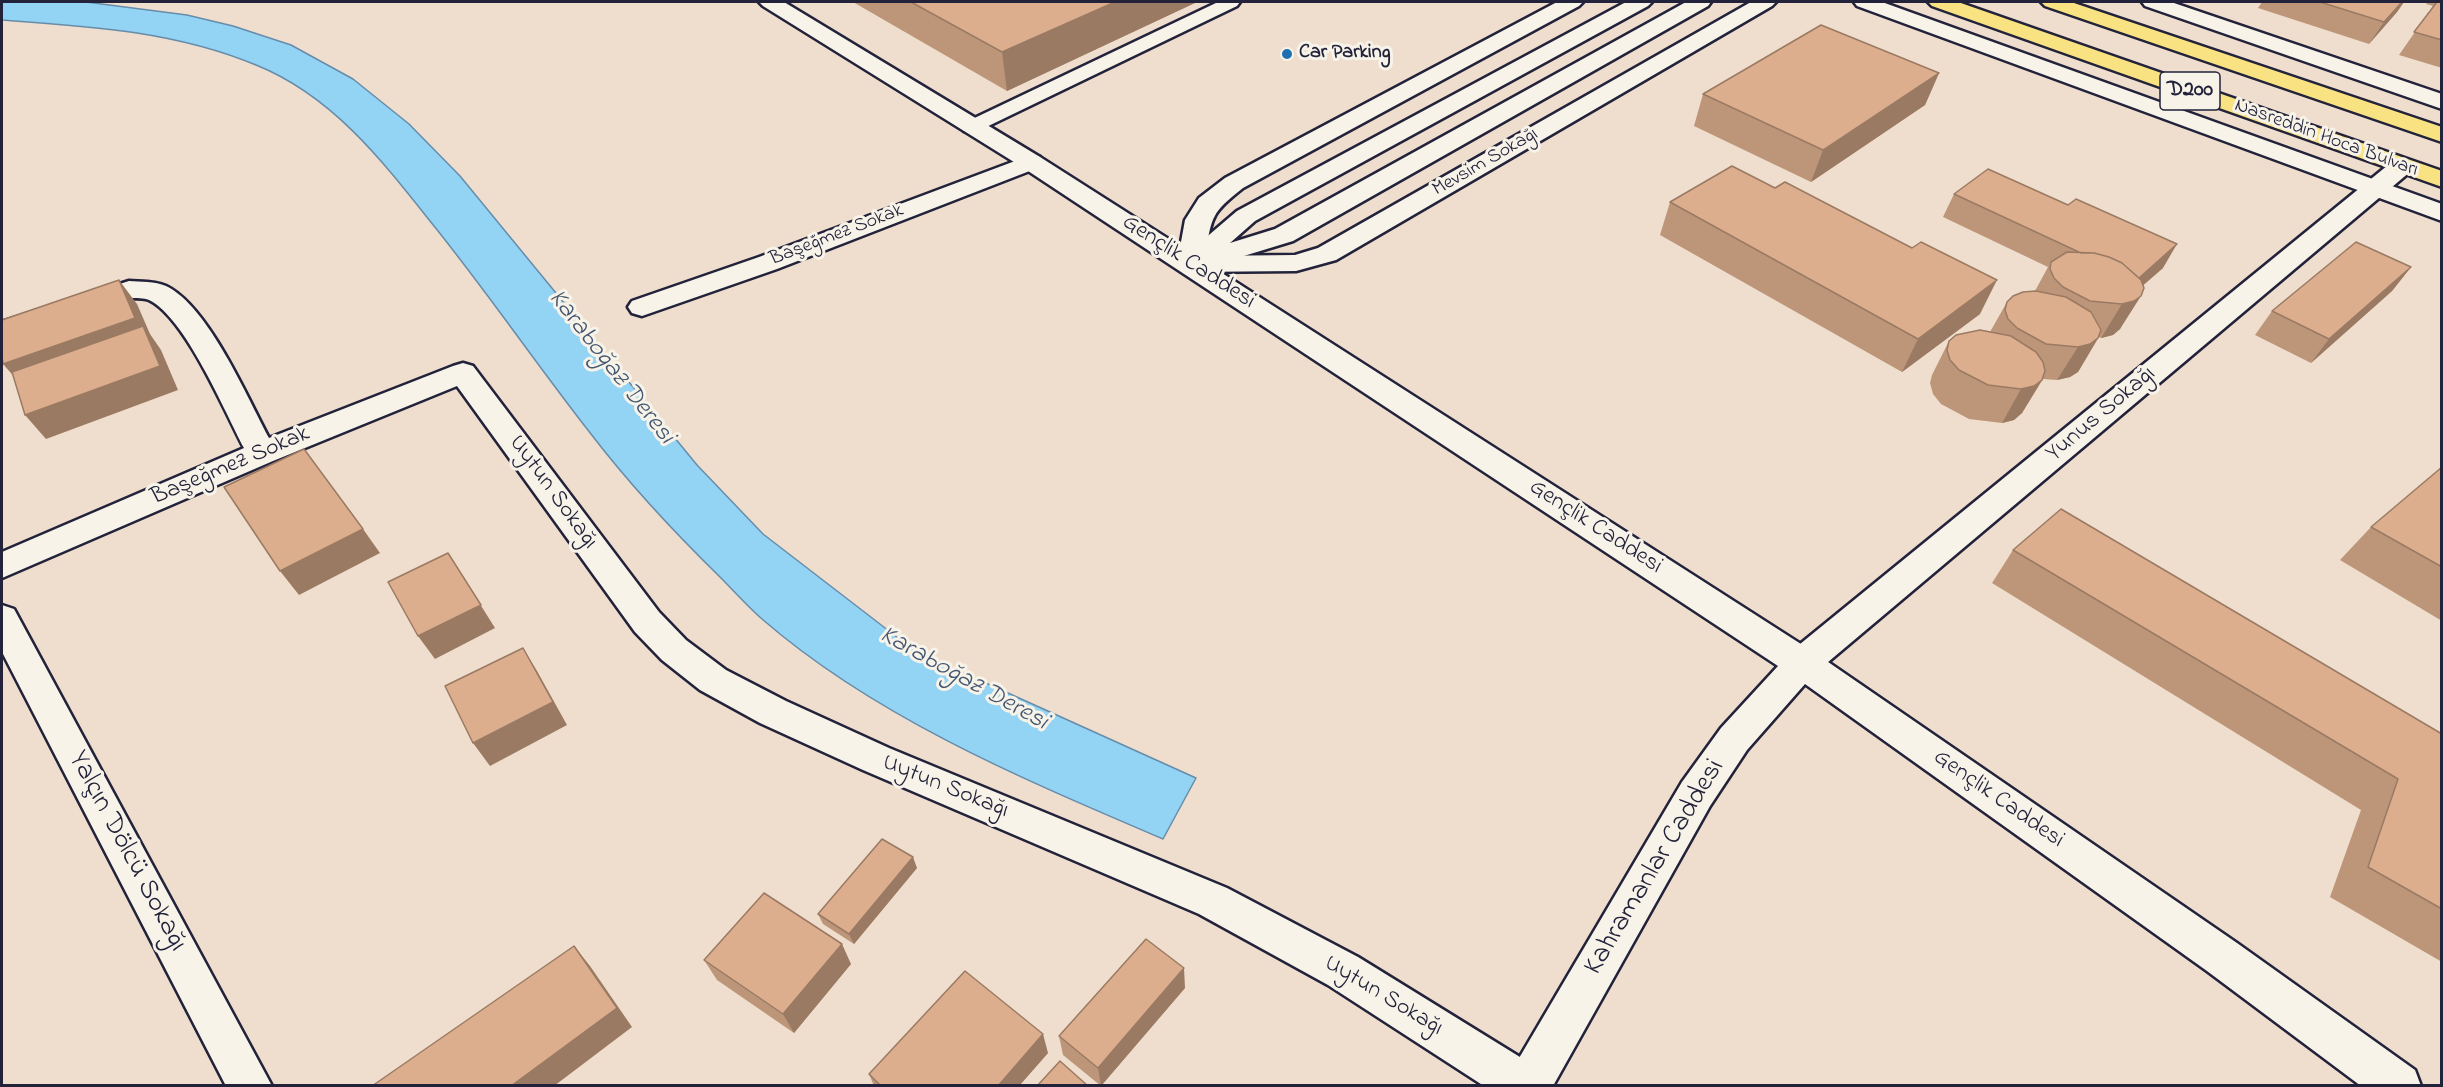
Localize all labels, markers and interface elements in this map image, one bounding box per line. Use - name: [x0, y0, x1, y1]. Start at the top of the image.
- place label: Car Parking: [1299, 42, 1391, 66]
- marker: Car Parking: [1280, 47, 1294, 61]
- road number: D200: [2160, 72, 2220, 110]
- street label: Nasreddin Hoca Bulvarı: [2231, 95, 2421, 183]
- street label: Mevsim Sokağı: [1429, 123, 1543, 203]
- street label: Başeğmez Sokak: [767, 199, 907, 273]
- street label: Gençlik Caddesi: [1116, 209, 1260, 317]
- water label: Karaboğaz Deresi: [540, 285, 680, 451]
- street label: Yunus Sokağı: [2041, 361, 2163, 469]
- street label: Başeğmez Sokak: [147, 421, 315, 513]
- street label: Uytun Sokağı: [501, 430, 603, 556]
- street label: Gençlik Caddesi: [1523, 474, 1667, 582]
- water label: Karaboğaz Deresi: [873, 621, 1053, 739]
- street label: Gençlik Caddesi: [1927, 744, 2069, 856]
- street label: Yalçın Dölcü Sokağı: [59, 746, 193, 958]
- street label: Uytun Sokağı: [878, 750, 1012, 826]
- street label: Kahramanlar Caddesi: [1578, 754, 1734, 982]
- street label: Uytun Sokağı: [1318, 950, 1448, 1044]

